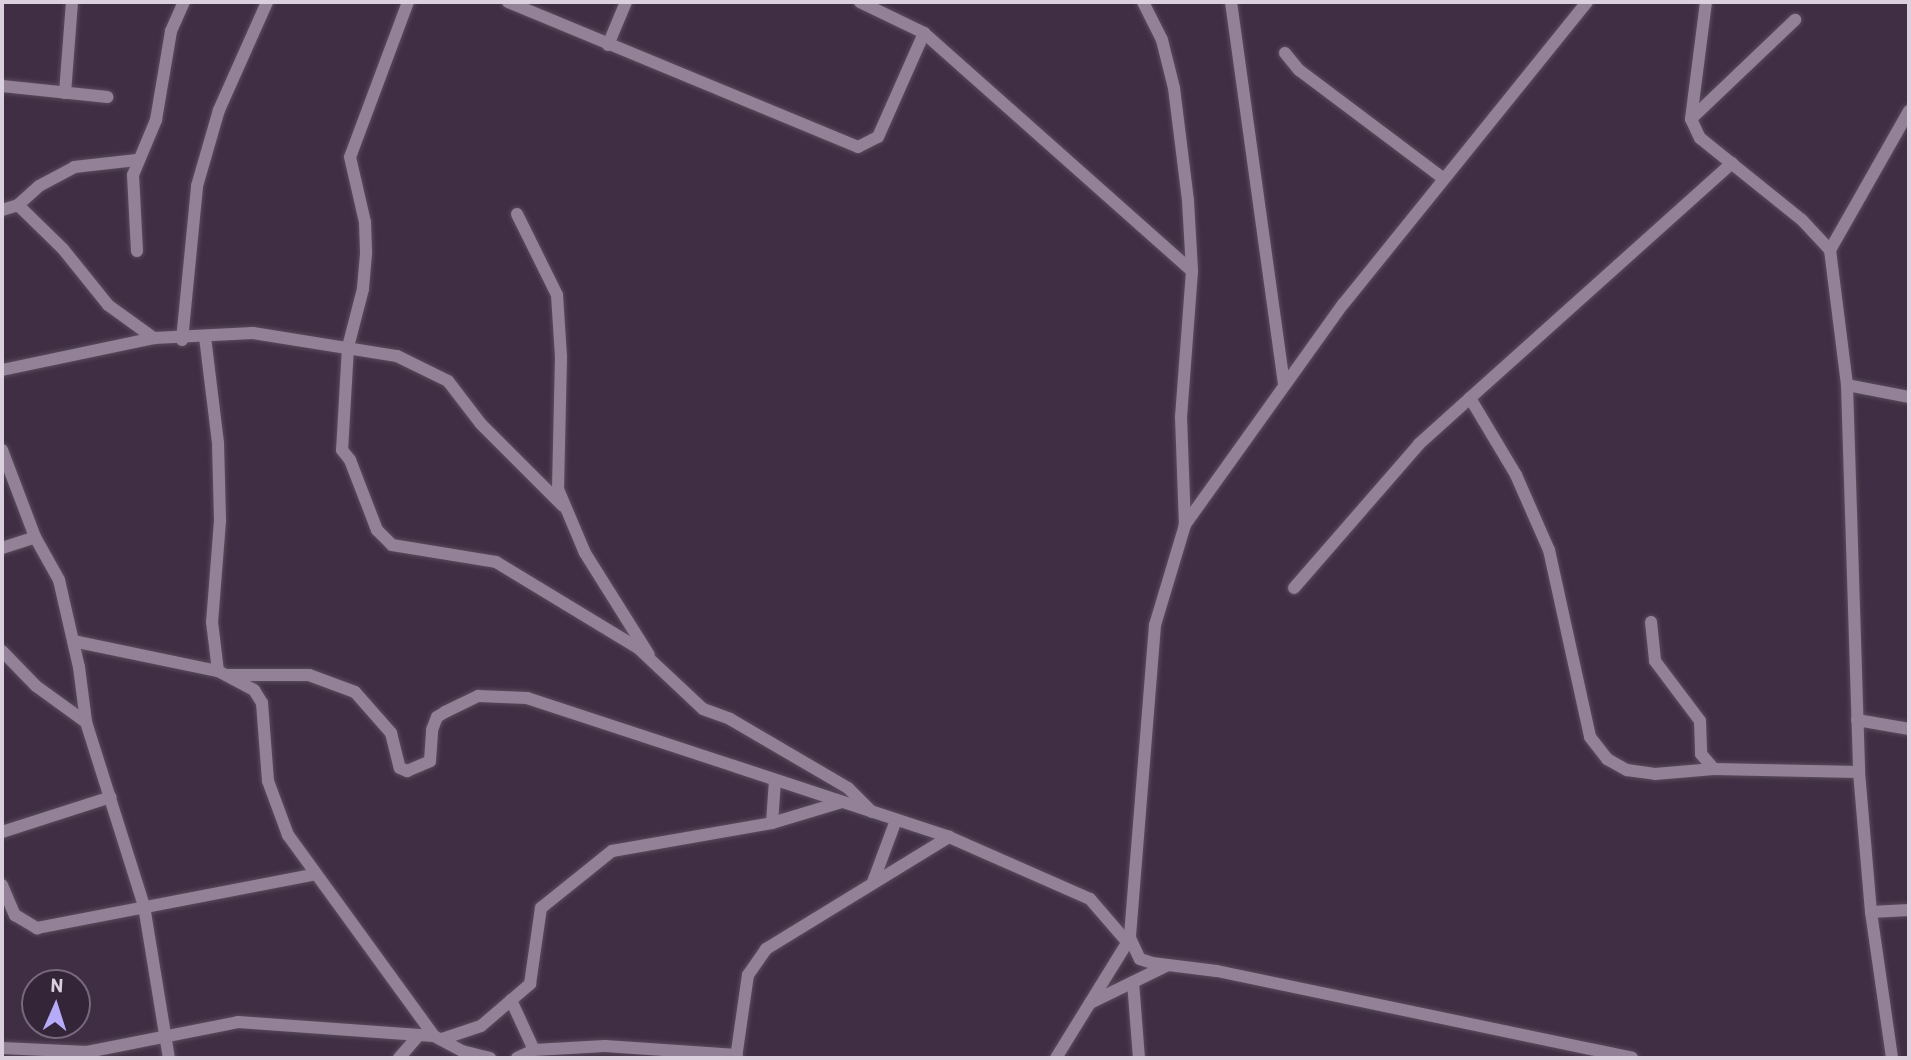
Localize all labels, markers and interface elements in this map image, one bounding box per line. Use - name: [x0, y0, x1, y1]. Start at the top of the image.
- north arrow: [21, 969, 91, 1039]
- text: N: [50, 973, 64, 996]

